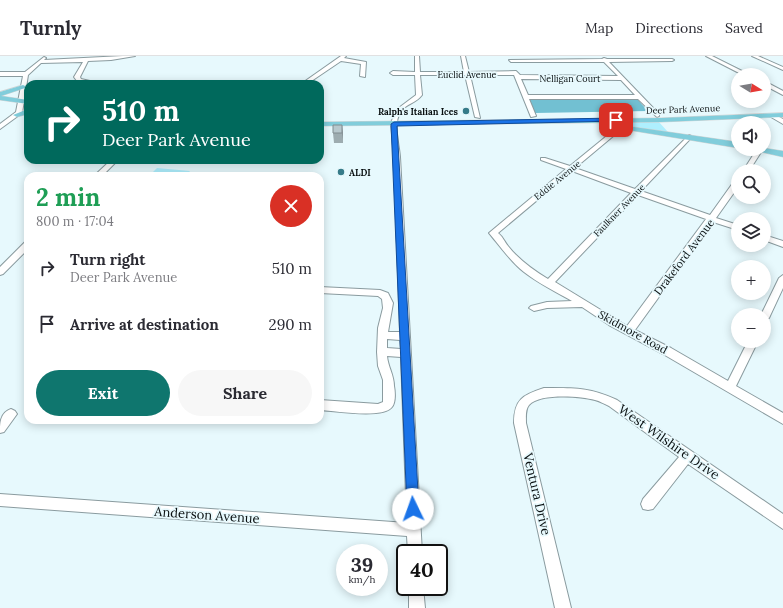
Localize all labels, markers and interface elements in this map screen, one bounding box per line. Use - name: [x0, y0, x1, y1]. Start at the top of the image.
- text: Turnly: [20, 16, 82, 40]
- text: Map: [585, 19, 613, 37]
- text: Directions: [635, 19, 703, 37]
- text: Saved: [725, 19, 763, 37]
- north arrow: [731, 68, 771, 108]
- map controls: [731, 68, 771, 348]
- street label: Euclid Avenue: [438, 69, 497, 80]
- street label: Nelligan Court: [540, 73, 601, 84]
- text: 510 m: [102, 93, 179, 129]
- icon: right: [36, 96, 88, 148]
- street label: Deer Park Avenue: [646, 102, 720, 116]
- pin: [599, 103, 633, 137]
- place label: Ralph's Italian Ices: [378, 106, 459, 117]
- marker: Ralph's Italian Ices: [461, 106, 471, 116]
- icon: arrive: [605, 109, 627, 131]
- button: sound: [731, 116, 771, 156]
- text: Deer Park Avenue: [102, 128, 251, 151]
- street label: Eddie Avenue: [532, 158, 583, 202]
- button: search: [731, 164, 771, 204]
- marker: ALDI: [336, 167, 346, 177]
- place label: ALDI: [349, 167, 371, 178]
- street label: Faulkner Avenue: [591, 181, 647, 239]
- text: 2 min: [36, 182, 100, 213]
- button: close: [270, 185, 312, 227]
- button: layers: [731, 212, 771, 252]
- text: 800 m · 17:04: [36, 213, 114, 230]
- street label: Drakeford Avenue: [651, 216, 717, 298]
- text: Turn right: [70, 250, 146, 269]
- icon: right: [36, 257, 58, 279]
- text: 510 m: [272, 259, 312, 278]
- button: +: [731, 260, 771, 300]
- text: Deer Park Avenue: [70, 269, 177, 286]
- street label: Skidmore Road: [596, 307, 670, 357]
- button: −: [731, 308, 771, 348]
- icon: arrive: [36, 313, 58, 335]
- text: Arrive at destination: [70, 315, 219, 334]
- text: 290 m: [269, 315, 312, 334]
- button: Exit: [36, 370, 170, 416]
- button: Share: [178, 370, 312, 416]
- street label: West Wilshire Drive: [615, 401, 723, 483]
- street label: Ventura Drive: [519, 450, 555, 537]
- position arrow: [392, 488, 434, 530]
- street label: Anderson Avenue: [153, 503, 260, 527]
- speed limit sign: 40: [396, 544, 448, 596]
- text: 39: [351, 552, 373, 577]
- text: km/h: [348, 573, 376, 586]

